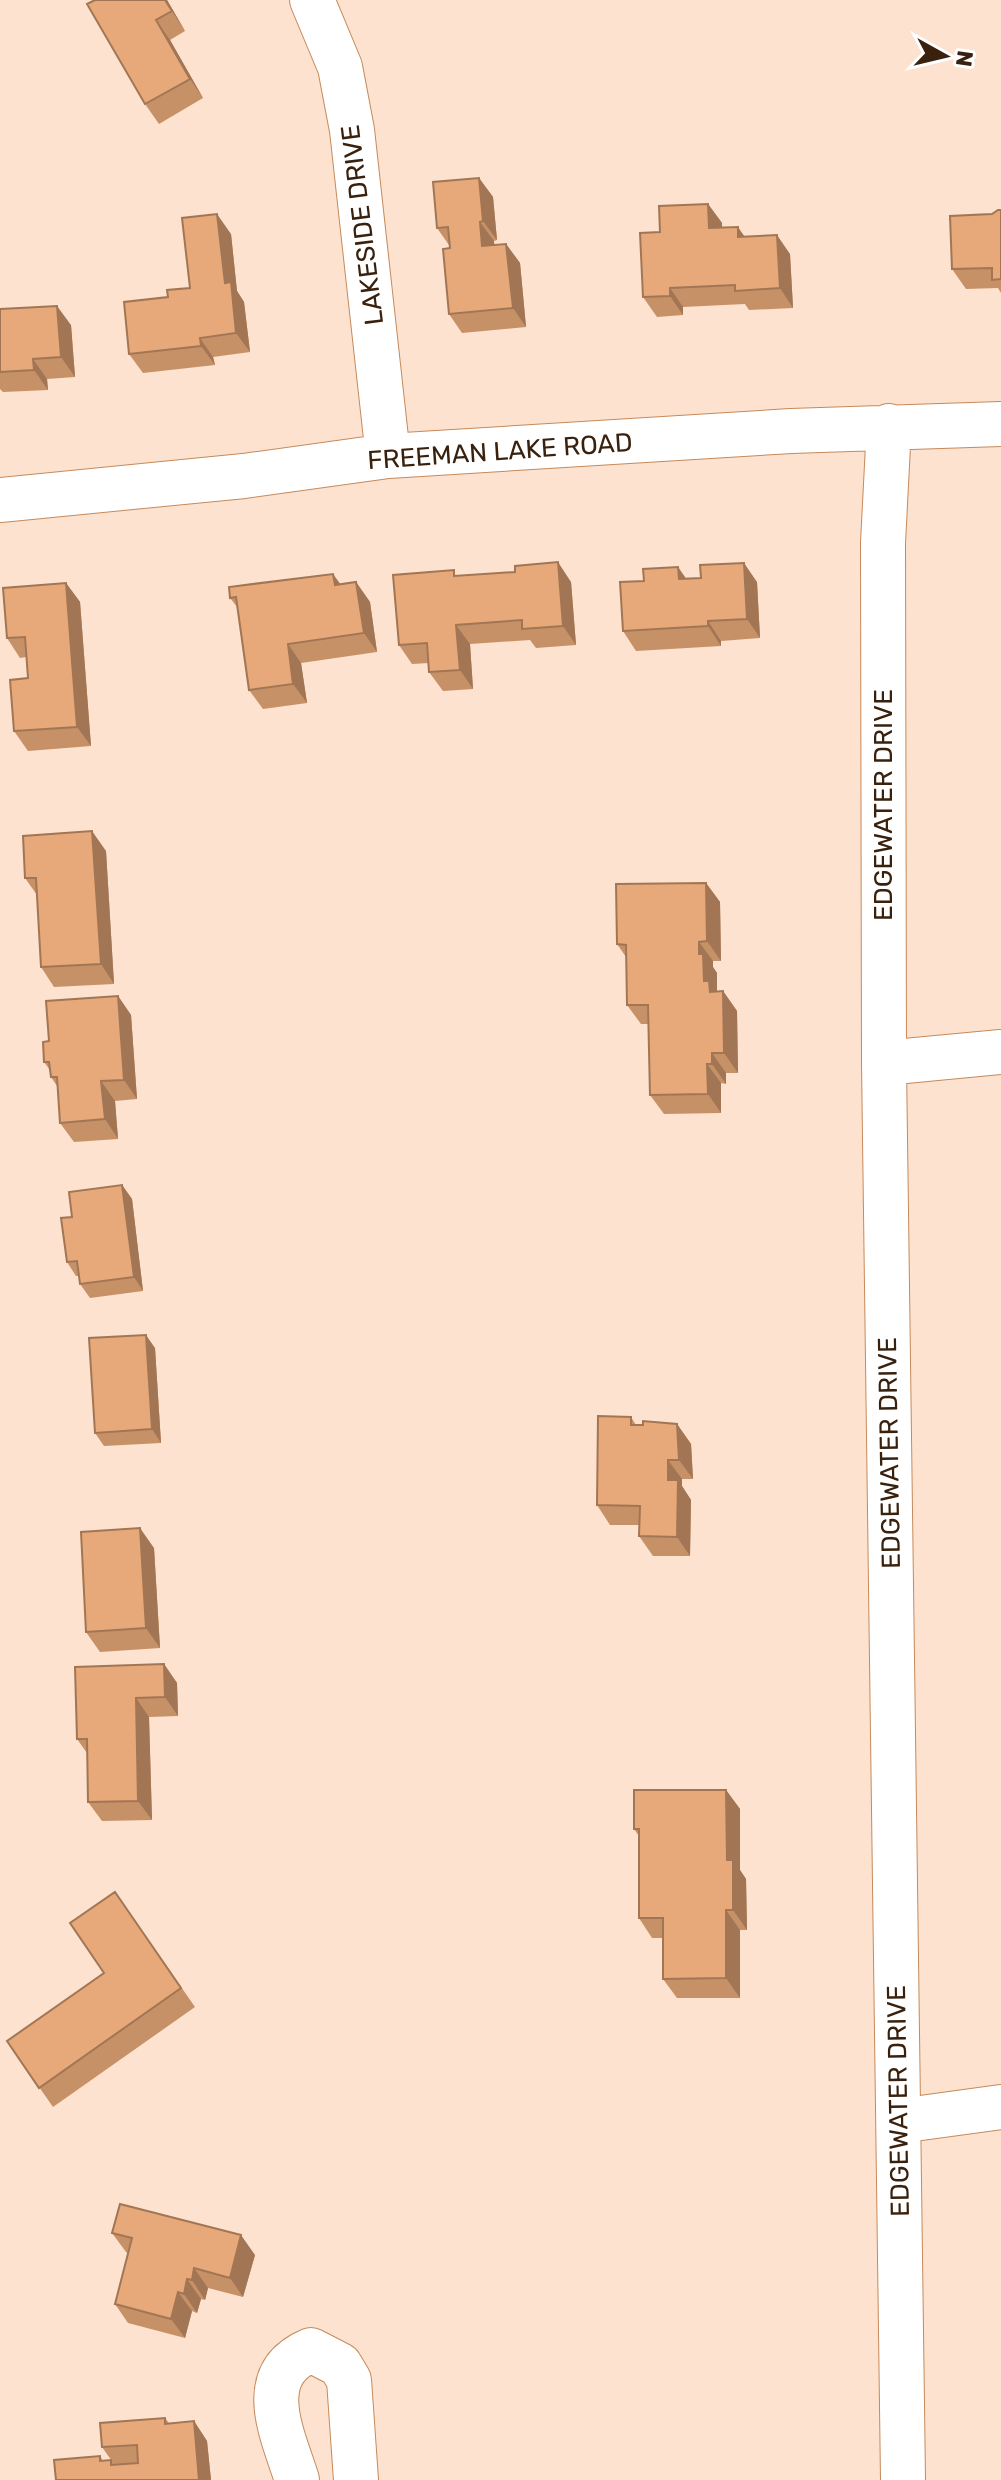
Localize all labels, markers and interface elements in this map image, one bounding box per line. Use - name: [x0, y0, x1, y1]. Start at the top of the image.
- north arrow: [905, 16, 985, 96]
- text: N: [950, 49, 979, 68]
- street label: LAKESIDE DRIVE: [335, 123, 390, 327]
- street label: FREEMAN LAKE ROAD: [366, 427, 634, 476]
- street label: EDGEWATER DRIVE: [868, 689, 899, 921]
- street label: EDGEWATER DRIVE: [872, 1337, 907, 1569]
- street label: EDGEWATER DRIVE: [881, 1985, 916, 2217]

